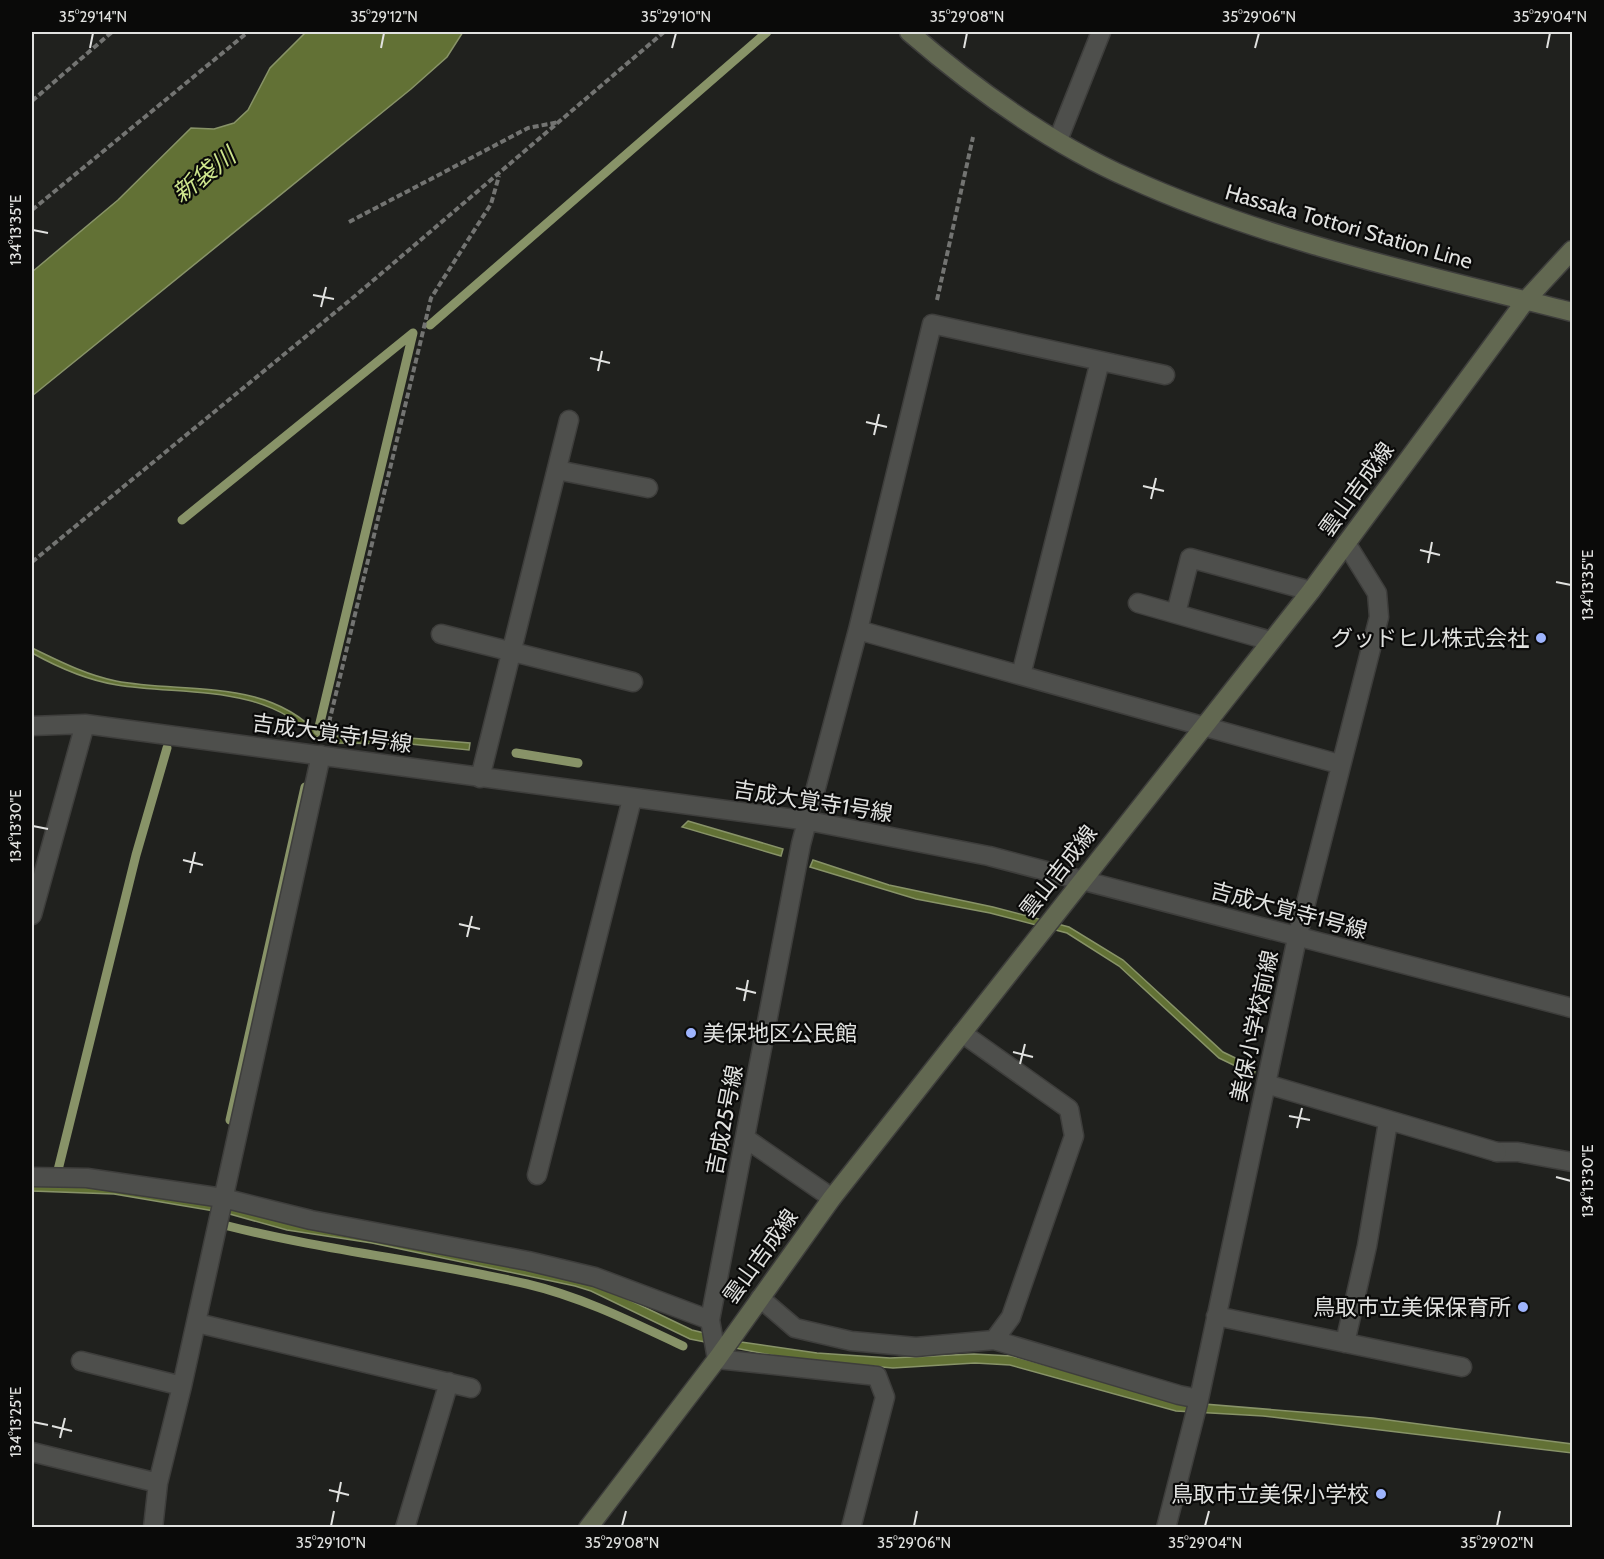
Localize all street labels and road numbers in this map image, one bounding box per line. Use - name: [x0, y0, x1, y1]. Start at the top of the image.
- street label: Hassaka Tottori Station Line: [1222, 178, 1476, 275]
- street label: 雲山吉成線: [1313, 437, 1400, 542]
- street label: 吉成大覚寺1号線: [250, 709, 414, 758]
- street label: 吉成大覚寺1号線: [731, 776, 895, 827]
- street label: 雲山吉成線: [1014, 820, 1103, 923]
- street label: 吉成大覚寺1号線: [1208, 877, 1370, 944]
- street label: 美保小学校前線: [1225, 948, 1284, 1104]
- street label: 吉成25号線: [701, 1063, 748, 1177]
- street label: 雲山吉成線: [717, 1204, 804, 1309]

